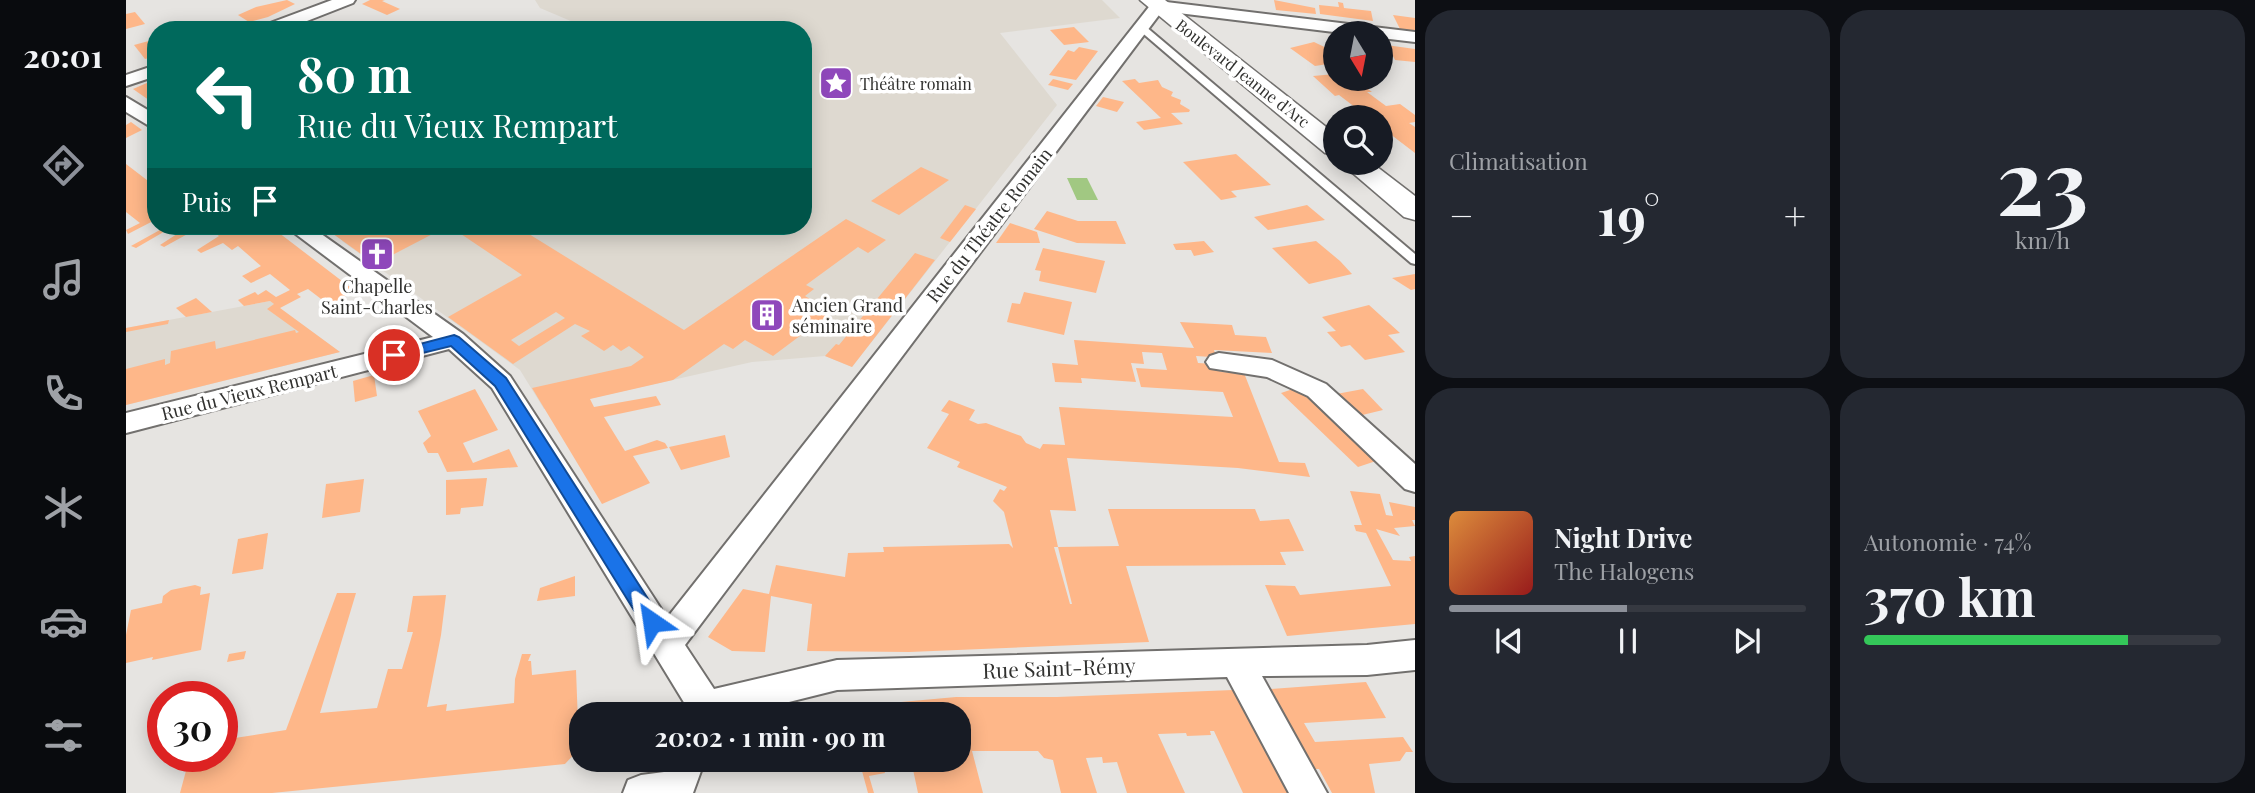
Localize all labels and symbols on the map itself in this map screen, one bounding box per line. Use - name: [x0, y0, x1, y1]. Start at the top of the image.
- street label: Boulevard Jeanne d'Arc: [1172, 14, 1314, 132]
- north arrow: [1323, 21, 1393, 91]
- place icon: Théâtre romain: [817, 64, 855, 102]
- place label: Théâtre romain: [860, 73, 972, 94]
- street label: Rue du Théatre Romain: [921, 142, 1057, 307]
- church icon: Chapelle Saint-Charles: [358, 235, 396, 273]
- place label: Chapelle Saint-Charles: [321, 274, 433, 319]
- place label: Ancien Grand séminaire: [791, 293, 904, 338]
- building icon: Ancien Grand séminaire: [748, 296, 786, 334]
- pin: [364, 325, 424, 385]
- street label: Rue du Vieux Rempart: [159, 358, 340, 425]
- position arrow: [615, 585, 689, 659]
- street label: Rue Saint-Rémy: [982, 650, 1137, 684]
- speed limit sign: 30: [147, 681, 238, 772]

